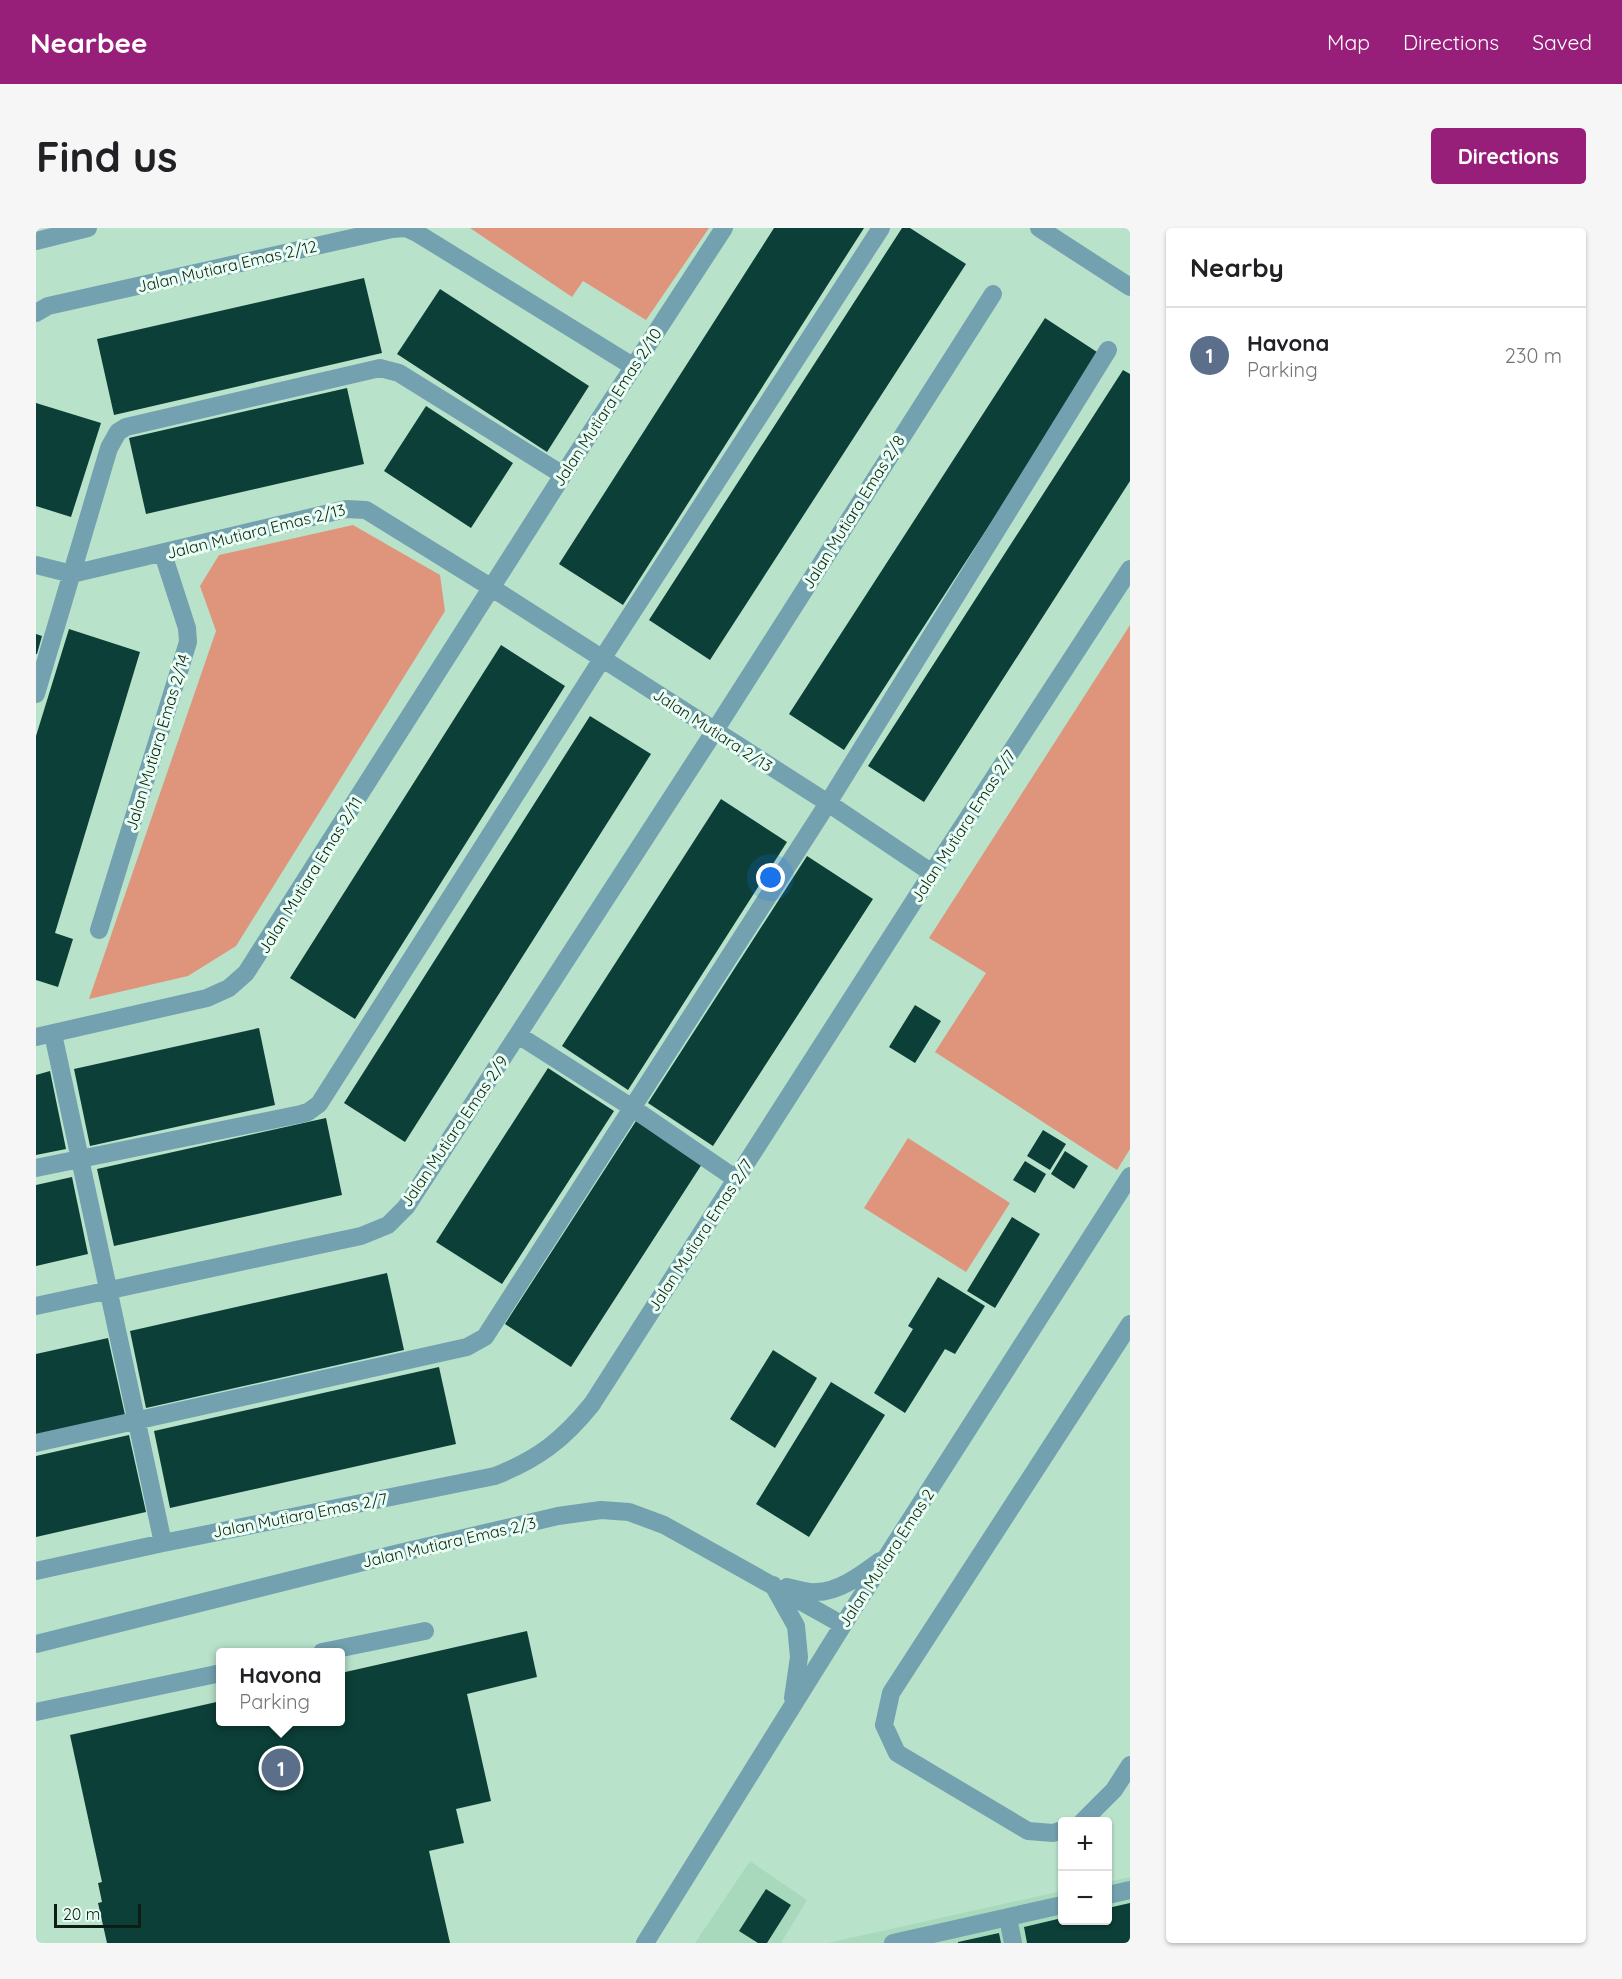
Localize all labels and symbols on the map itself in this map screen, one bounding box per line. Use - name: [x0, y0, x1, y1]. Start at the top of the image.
- street label: Jalan Mutiara Emas 2/12: [135, 236, 319, 296]
- street label: Jalan Mutiara Emas 2/10: [548, 324, 666, 490]
- street label: Jalan Mutiara Emas 2/8: [797, 431, 909, 593]
- street label: Jalan Mutiara Emas 2/13: [165, 499, 347, 563]
- street label: Jalan Mutiara Emas 2/14: [121, 651, 193, 833]
- street label: Jalan Mutiara 2/13: [650, 684, 776, 776]
- street label: Jalan Mutiara Emas 2/7: [906, 746, 1020, 906]
- street label: Jalan Mutiara Emas 2/11: [254, 793, 366, 957]
- your location: [756, 863, 785, 892]
- street label: Jalan Mutiara Emas 2/9: [396, 1052, 512, 1210]
- street label: Jalan Mutiara Emas 2/7: [643, 1155, 757, 1315]
- street label: Jalan Mutiara Emas 2: [834, 1485, 938, 1631]
- street label: Jalan Mutiara Emas 2/7: [211, 1488, 389, 1542]
- street label: Jalan Mutiara Emas 2/3: [360, 1512, 538, 1572]
- pin: 1: [262, 1746, 300, 1790]
- scale bar: [54, 1901, 141, 1928]

